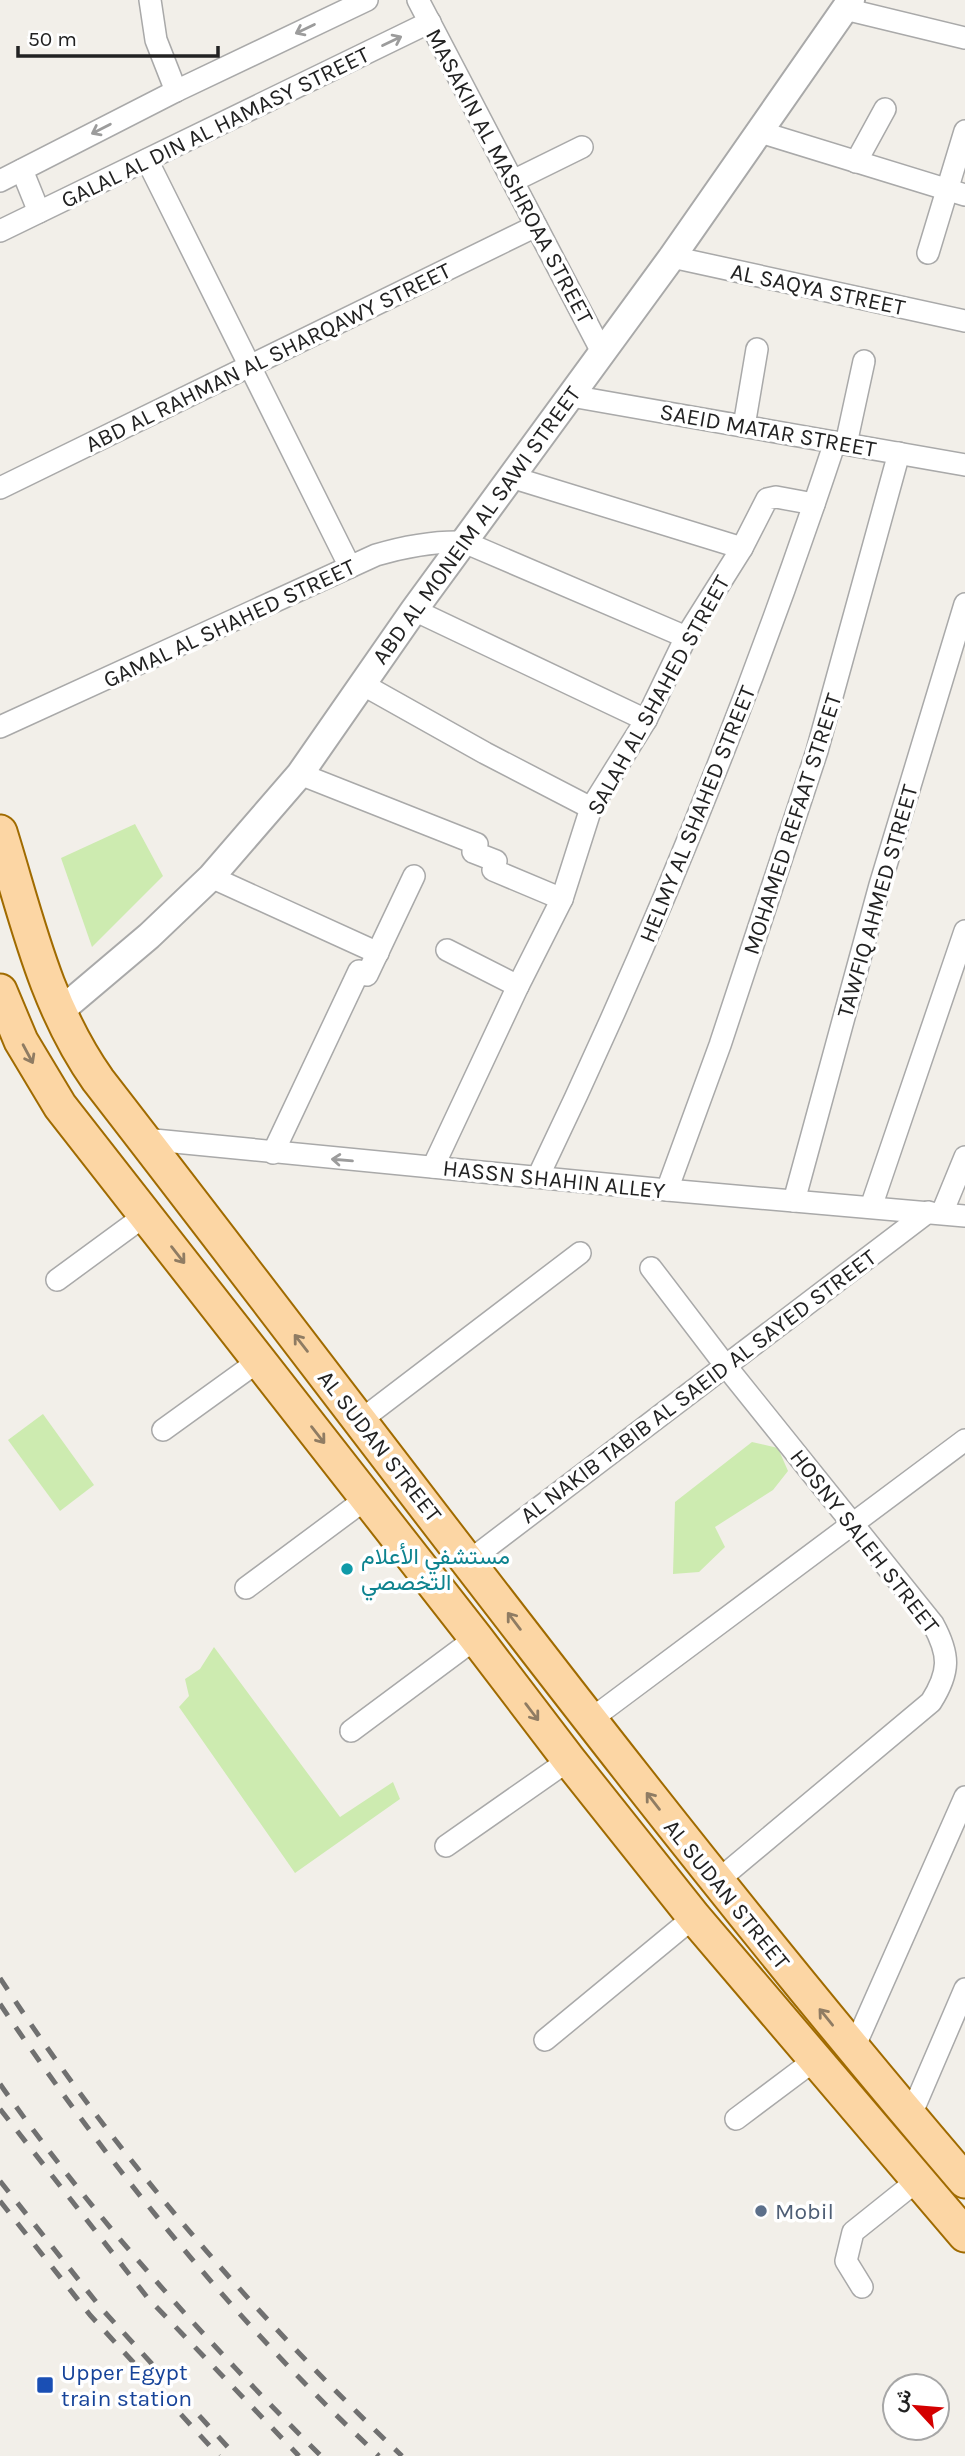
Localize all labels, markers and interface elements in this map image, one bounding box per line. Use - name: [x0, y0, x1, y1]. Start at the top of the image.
- scale bar: [18, 14, 217, 58]
- one-way arrow: [295, 23, 316, 37]
- street label: MASAKIN AL MASHROAA STREET: [420, 24, 599, 329]
- text: 50 m: [28, 27, 77, 51]
- one-way arrow: [381, 33, 402, 47]
- street label: GALAL AL DIN AL HAMASY STREET: [57, 41, 374, 214]
- one-way arrow: [91, 123, 112, 137]
- street label: ABD AL RAHMAN AL SHARQAWY STREET: [81, 257, 456, 458]
- street label: AL SAQYA STREET: [728, 258, 908, 321]
- street label: ABD AL MONEIM AL SAWI STREET: [366, 381, 587, 670]
- street label: SAEID MATAR STREET: [658, 398, 879, 463]
- street label: GAMAL AL SHAHED STREET: [99, 553, 360, 694]
- street label: SALAH AL SHAHED STREET: [581, 570, 736, 820]
- street label: HELMY AL SHAHED STREET: [634, 681, 762, 946]
- street label: MOHAMED REFAAT STREET: [737, 690, 848, 958]
- street label: TAWFIQ AHMED STREET: [831, 781, 924, 1021]
- one-way arrow: [21, 1043, 35, 1063]
- one-way arrow: [332, 1153, 354, 1166]
- street label: HASSN SHAHIN ALLEY: [441, 1154, 667, 1205]
- street label: AL NAKIB TABIB AL SAEID AL SAYED STREET: [515, 1243, 882, 1529]
- one-way arrow: [171, 1246, 186, 1264]
- one-way arrow: [294, 1334, 309, 1353]
- street label: AL SUDAN STREET: [312, 1365, 447, 1528]
- one-way arrow: [311, 1425, 326, 1443]
- street label: HOSNY SALEH STREET: [784, 1444, 945, 1639]
- place label: مستشفي الأعلام التخصصي: [361, 1543, 510, 1601]
- marker: مستشفي الأعلام التخصصي: [339, 1561, 355, 1577]
- one-way arrow: [507, 1612, 522, 1631]
- one-way arrow: [524, 1702, 539, 1721]
- one-way arrow: [646, 1792, 661, 1811]
- street label: AL SUDAN STREET: [658, 1814, 796, 1975]
- one-way arrow: [818, 2008, 834, 2026]
- place label: Mobil: [775, 2198, 834, 2225]
- marker: Mobil: [753, 2203, 769, 2219]
- place label: Upper Egypt train station: [61, 2359, 192, 2412]
- north arrow: [881, 2372, 951, 2442]
- marker: Upper Egypt train station: [35, 2375, 55, 2395]
- text: ش: [887, 2385, 917, 2415]

